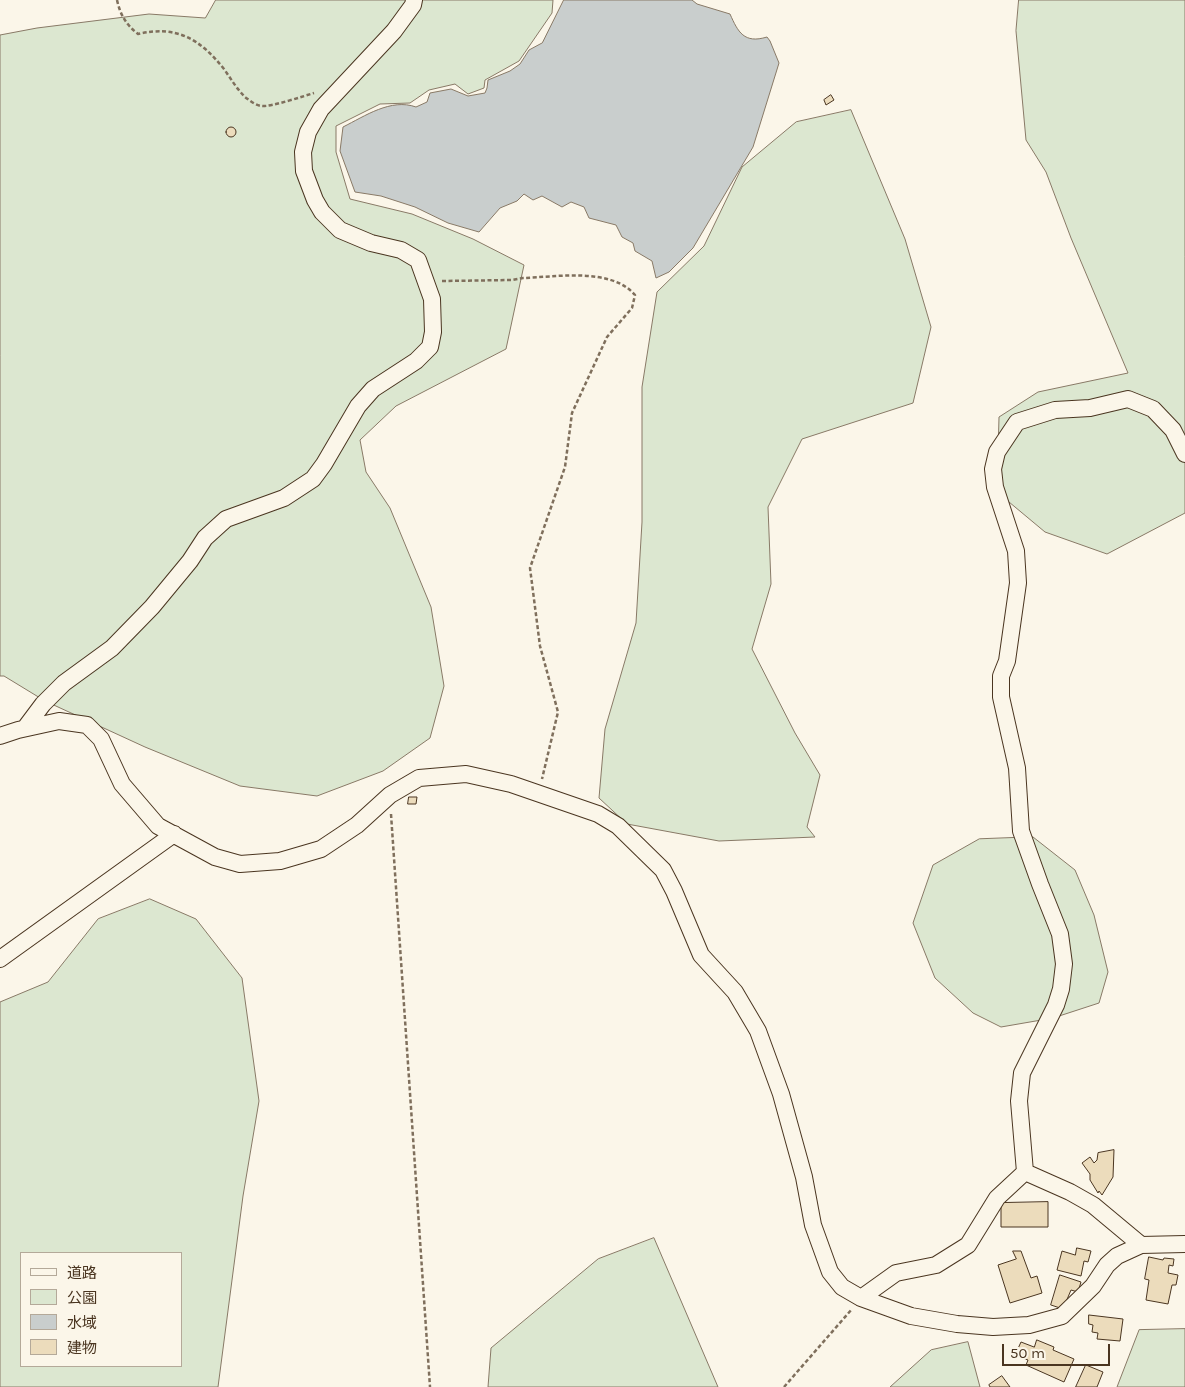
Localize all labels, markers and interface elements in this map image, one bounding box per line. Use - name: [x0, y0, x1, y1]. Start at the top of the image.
- legend: [20, 1252, 182, 1367]
- text: 道路: [67, 1264, 97, 1282]
- text: 公園: [67, 1289, 97, 1307]
- text: 水域: [67, 1314, 97, 1332]
- scale bar: [1005, 1334, 1112, 1366]
- text: 建物: [67, 1339, 97, 1357]
- text: 50 m: [1010, 1344, 1045, 1362]

